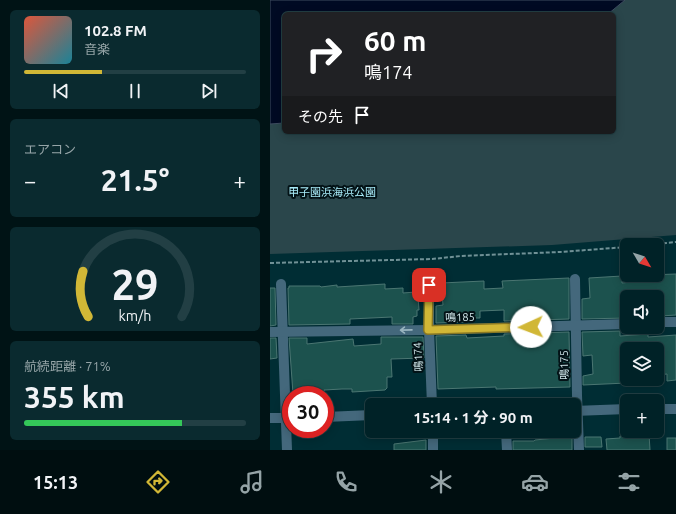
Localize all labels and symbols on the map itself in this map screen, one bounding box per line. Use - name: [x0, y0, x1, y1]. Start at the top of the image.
- park label: 甲子園浜海浜公園: [288, 186, 376, 198]
- north arrow: [620, 238, 664, 282]
- pin: [412, 268, 446, 302]
- position arrow: [510, 306, 552, 348]
- street label: 鳴185: [445, 310, 475, 324]
- one-way arrow: [400, 326, 413, 334]
- street label: 鳴174: [411, 342, 425, 372]
- street label: 鳴175: [558, 350, 570, 380]
- speed limit sign: 30: [282, 386, 334, 438]

